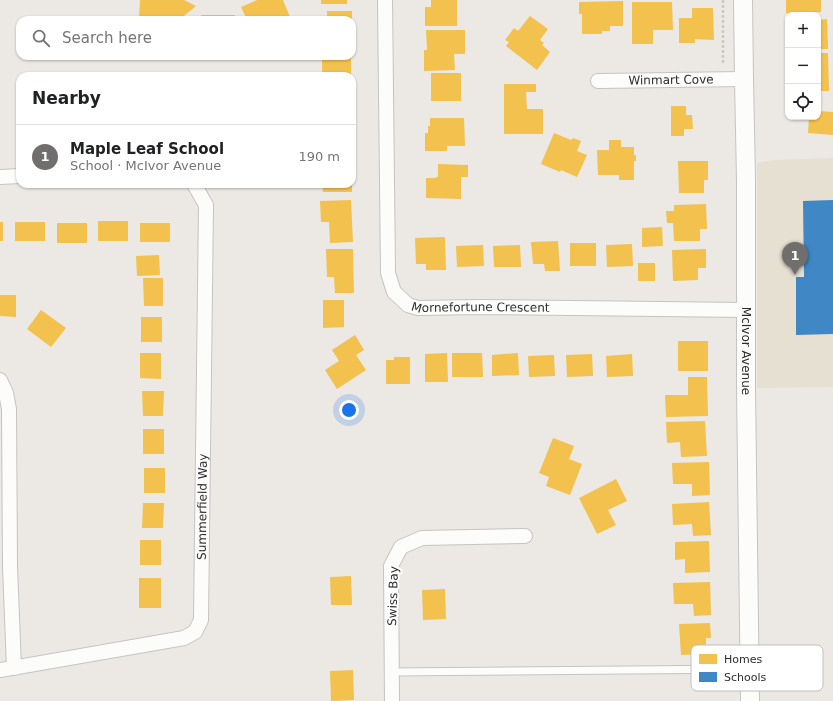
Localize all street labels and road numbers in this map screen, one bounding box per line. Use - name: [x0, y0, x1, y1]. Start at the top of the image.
- street label: Winmart Cove: [628, 72, 714, 88]
- street label: Mornefortune Crescent: [410, 299, 550, 316]
- street label: McIvor Avenue: [739, 307, 753, 395]
- street label: Summerfield Way: [195, 453, 210, 560]
- street label: Swiss Bay: [385, 566, 401, 626]

